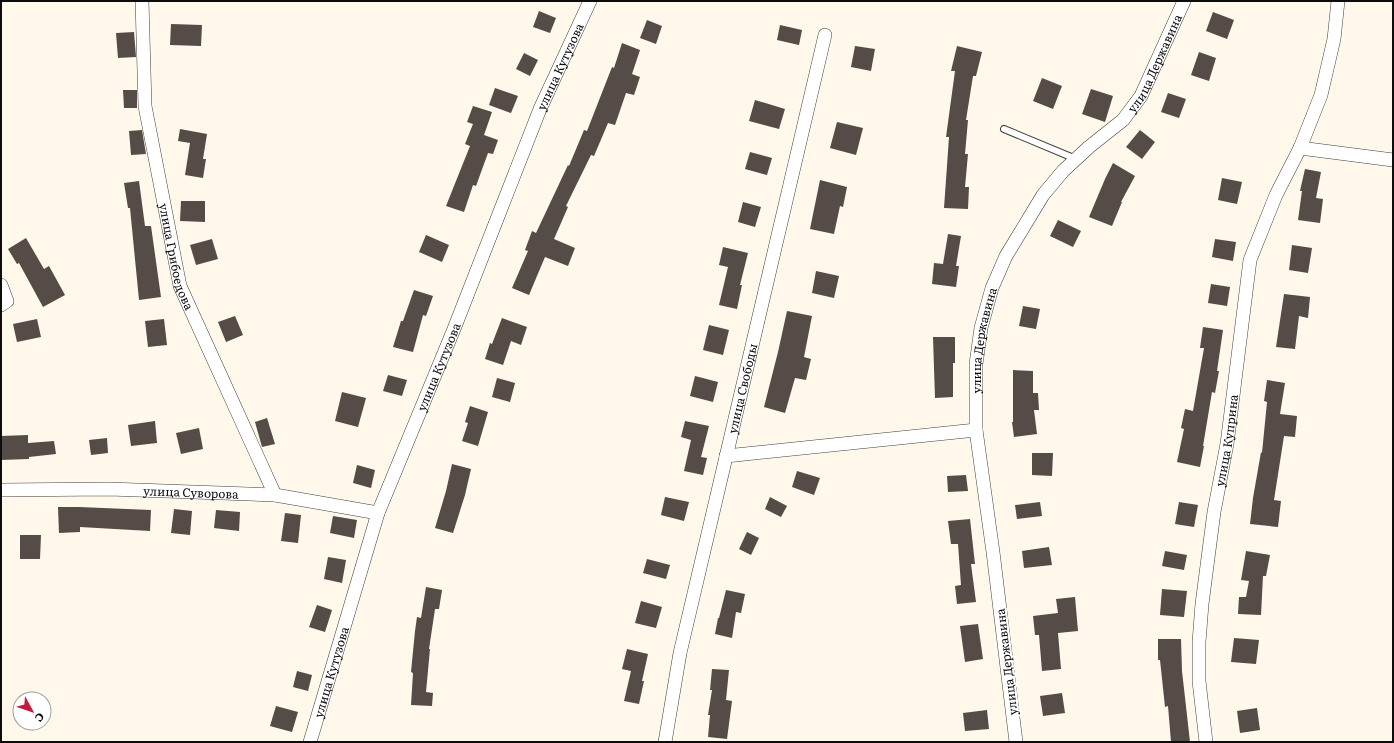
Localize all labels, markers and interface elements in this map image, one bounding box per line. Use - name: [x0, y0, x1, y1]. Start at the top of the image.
- street label: улица Державина: [1123, 11, 1186, 116]
- street label: улица Кутузова: [532, 19, 588, 113]
- street label: улица Грибоедова: [155, 202, 199, 313]
- street label: улица Державина: [967, 285, 1001, 393]
- street label: улица Кутузова: [412, 319, 465, 414]
- street label: улица Свободы: [723, 341, 761, 435]
- street label: улица Куприна: [1210, 393, 1242, 488]
- street label: улица Суворова: [143, 481, 239, 503]
- street label: улица Державина: [990, 607, 1021, 716]
- street label: улица Кутузова: [309, 624, 353, 720]
- north arrow: [12, 691, 52, 731]
- text: С: [32, 710, 49, 726]

